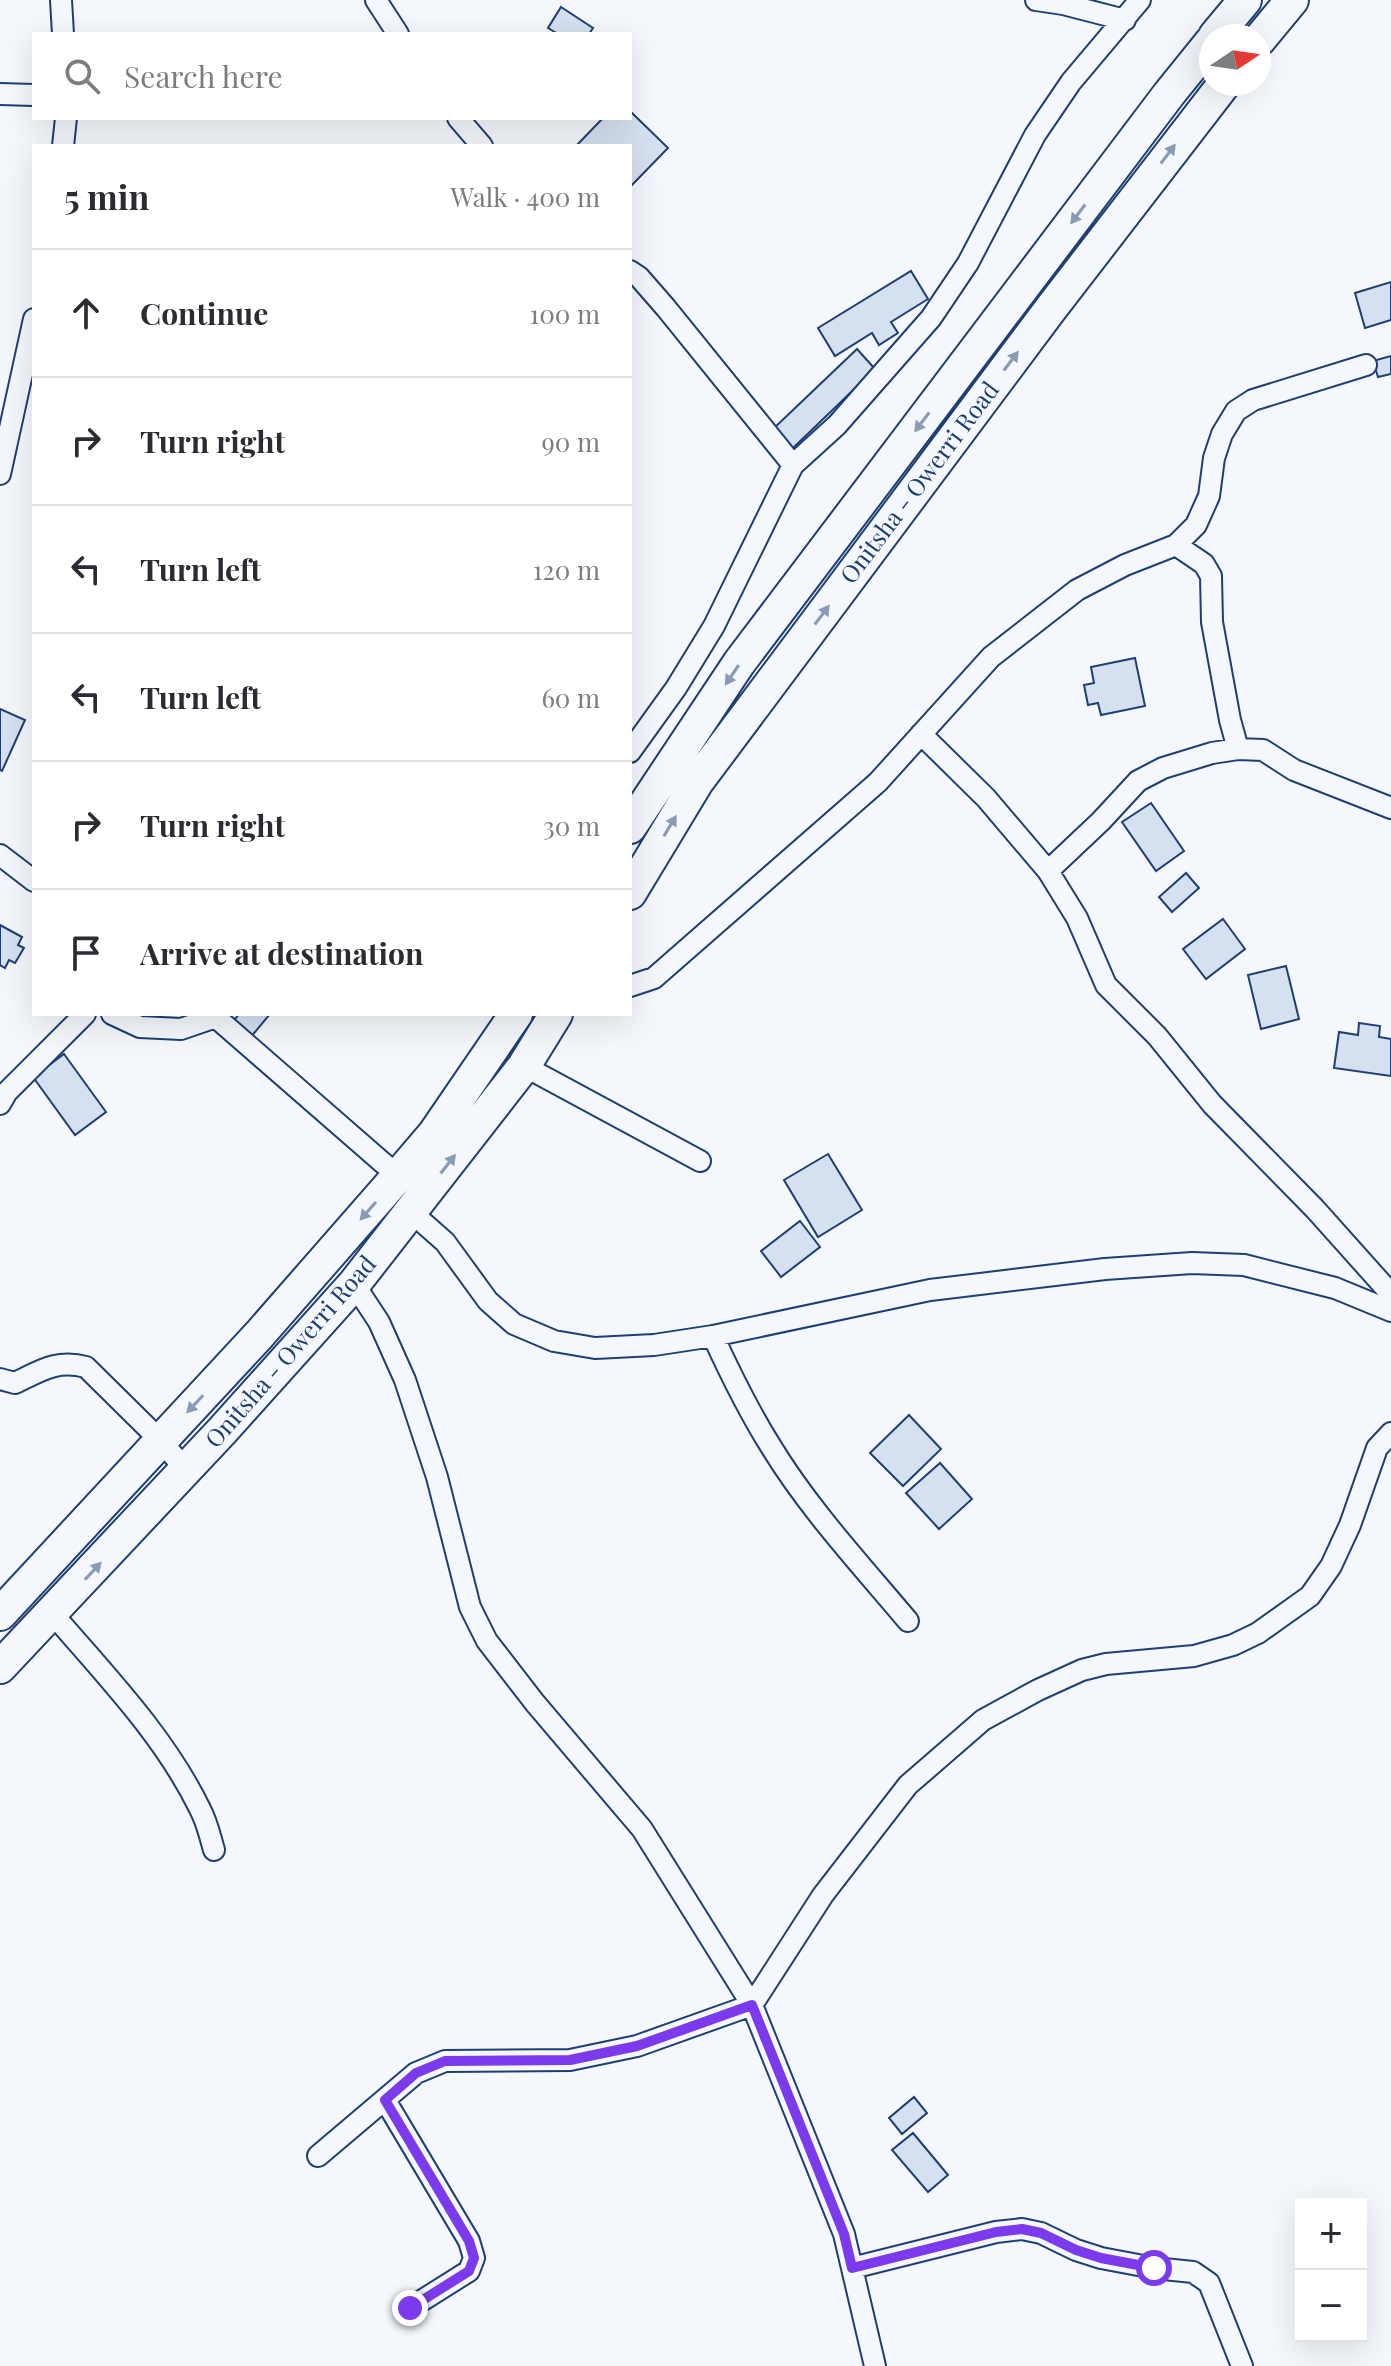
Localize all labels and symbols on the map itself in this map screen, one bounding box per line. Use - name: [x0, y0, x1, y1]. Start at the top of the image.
- north arrow: [1199, 24, 1271, 96]
- one-way arrow: [1159, 144, 1175, 164]
- one-way arrow: [1070, 203, 1086, 225]
- one-way arrow: [1002, 351, 1018, 372]
- street label: Onitsha - Owerri Road: [832, 374, 1005, 589]
- one-way arrow: [914, 412, 930, 432]
- one-way arrow: [813, 604, 829, 625]
- one-way arrow: [725, 664, 740, 685]
- one-way arrow: [663, 815, 677, 837]
- one-way arrow: [440, 1154, 456, 1175]
- one-way arrow: [360, 1201, 378, 1220]
- street label: Onitsha - Owerri Road: [197, 1248, 382, 1454]
- one-way arrow: [187, 1395, 205, 1414]
- one-way arrow: [83, 1561, 101, 1580]
- route start: [1136, 2250, 1172, 2286]
- route end: [392, 2290, 428, 2326]

